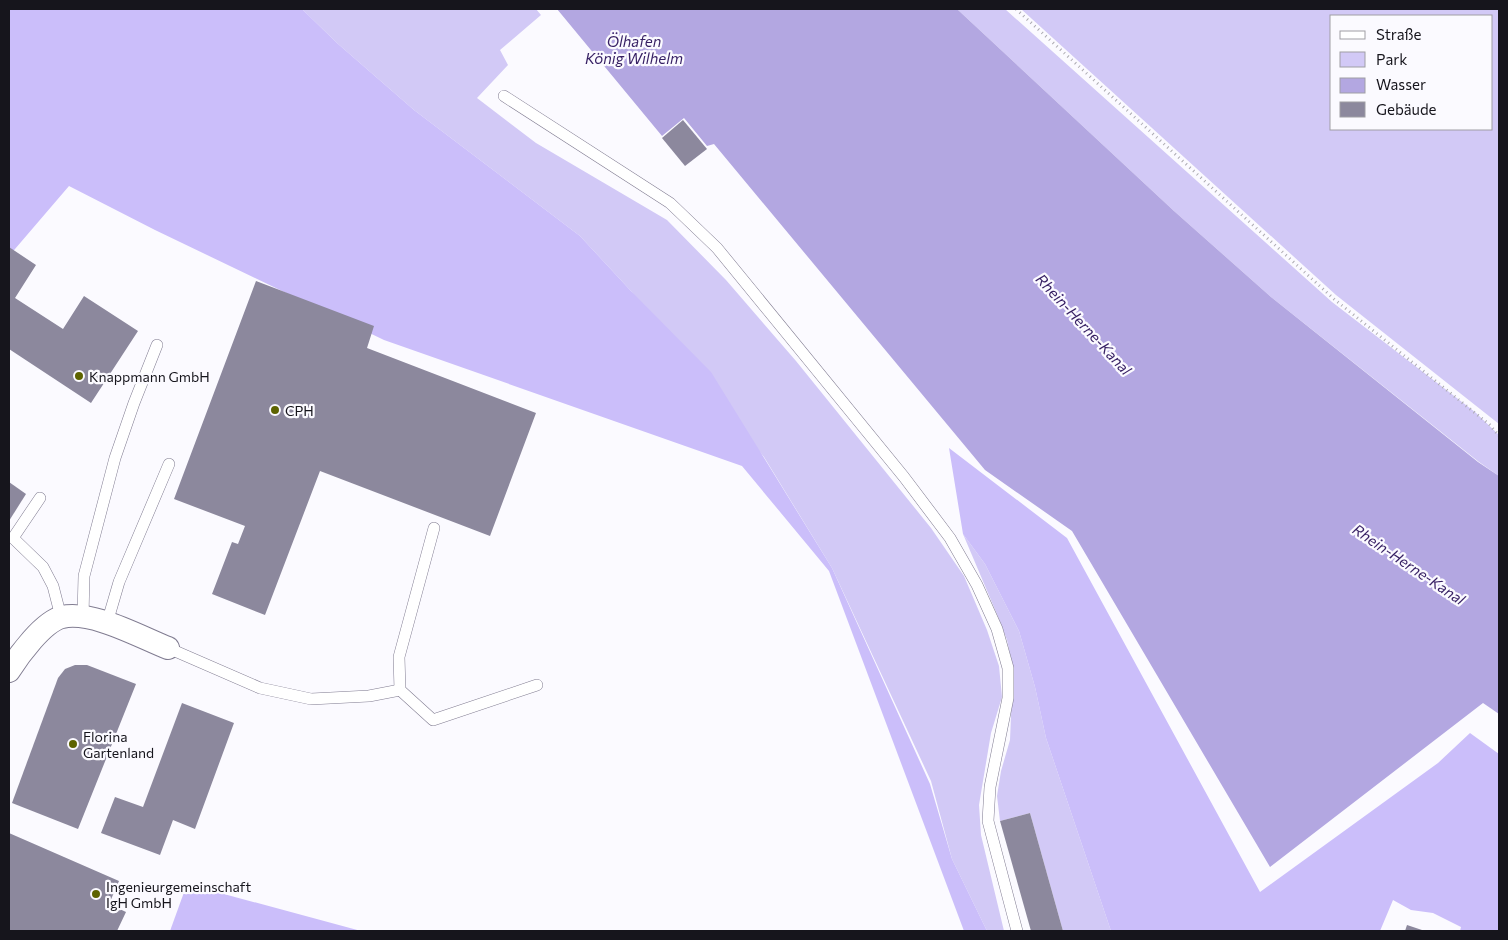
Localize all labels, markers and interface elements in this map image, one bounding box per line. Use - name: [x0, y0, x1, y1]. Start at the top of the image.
- legend: [1330, 15, 1493, 130]
- text: Straße: [1376, 25, 1422, 43]
- water label: Ölhafen König Wilhelm: [585, 32, 683, 67]
- text: Park: [1376, 50, 1407, 68]
- text: Wasser: [1376, 75, 1426, 93]
- text: Gebäude: [1376, 100, 1437, 118]
- water label: Rhein-Herne-Kanal: [1033, 270, 1136, 379]
- place label: Knappmann GmbH: [89, 368, 210, 385]
- marker: Knappmann GmbH: [73, 370, 85, 382]
- place label: CPH: [285, 402, 314, 419]
- marker: CPH: [269, 404, 281, 416]
- water label: Rhein-Herne-Kanal: [1349, 520, 1470, 609]
- place label: Florina Gartenland: [83, 728, 154, 761]
- marker: Florina Gartenland: [67, 738, 79, 750]
- place label: Ingenieurgemeinschaft IgH GmbH: [106, 878, 251, 911]
- marker: Ingenieurgemeinschaft IgH GmbH: [90, 888, 102, 900]

